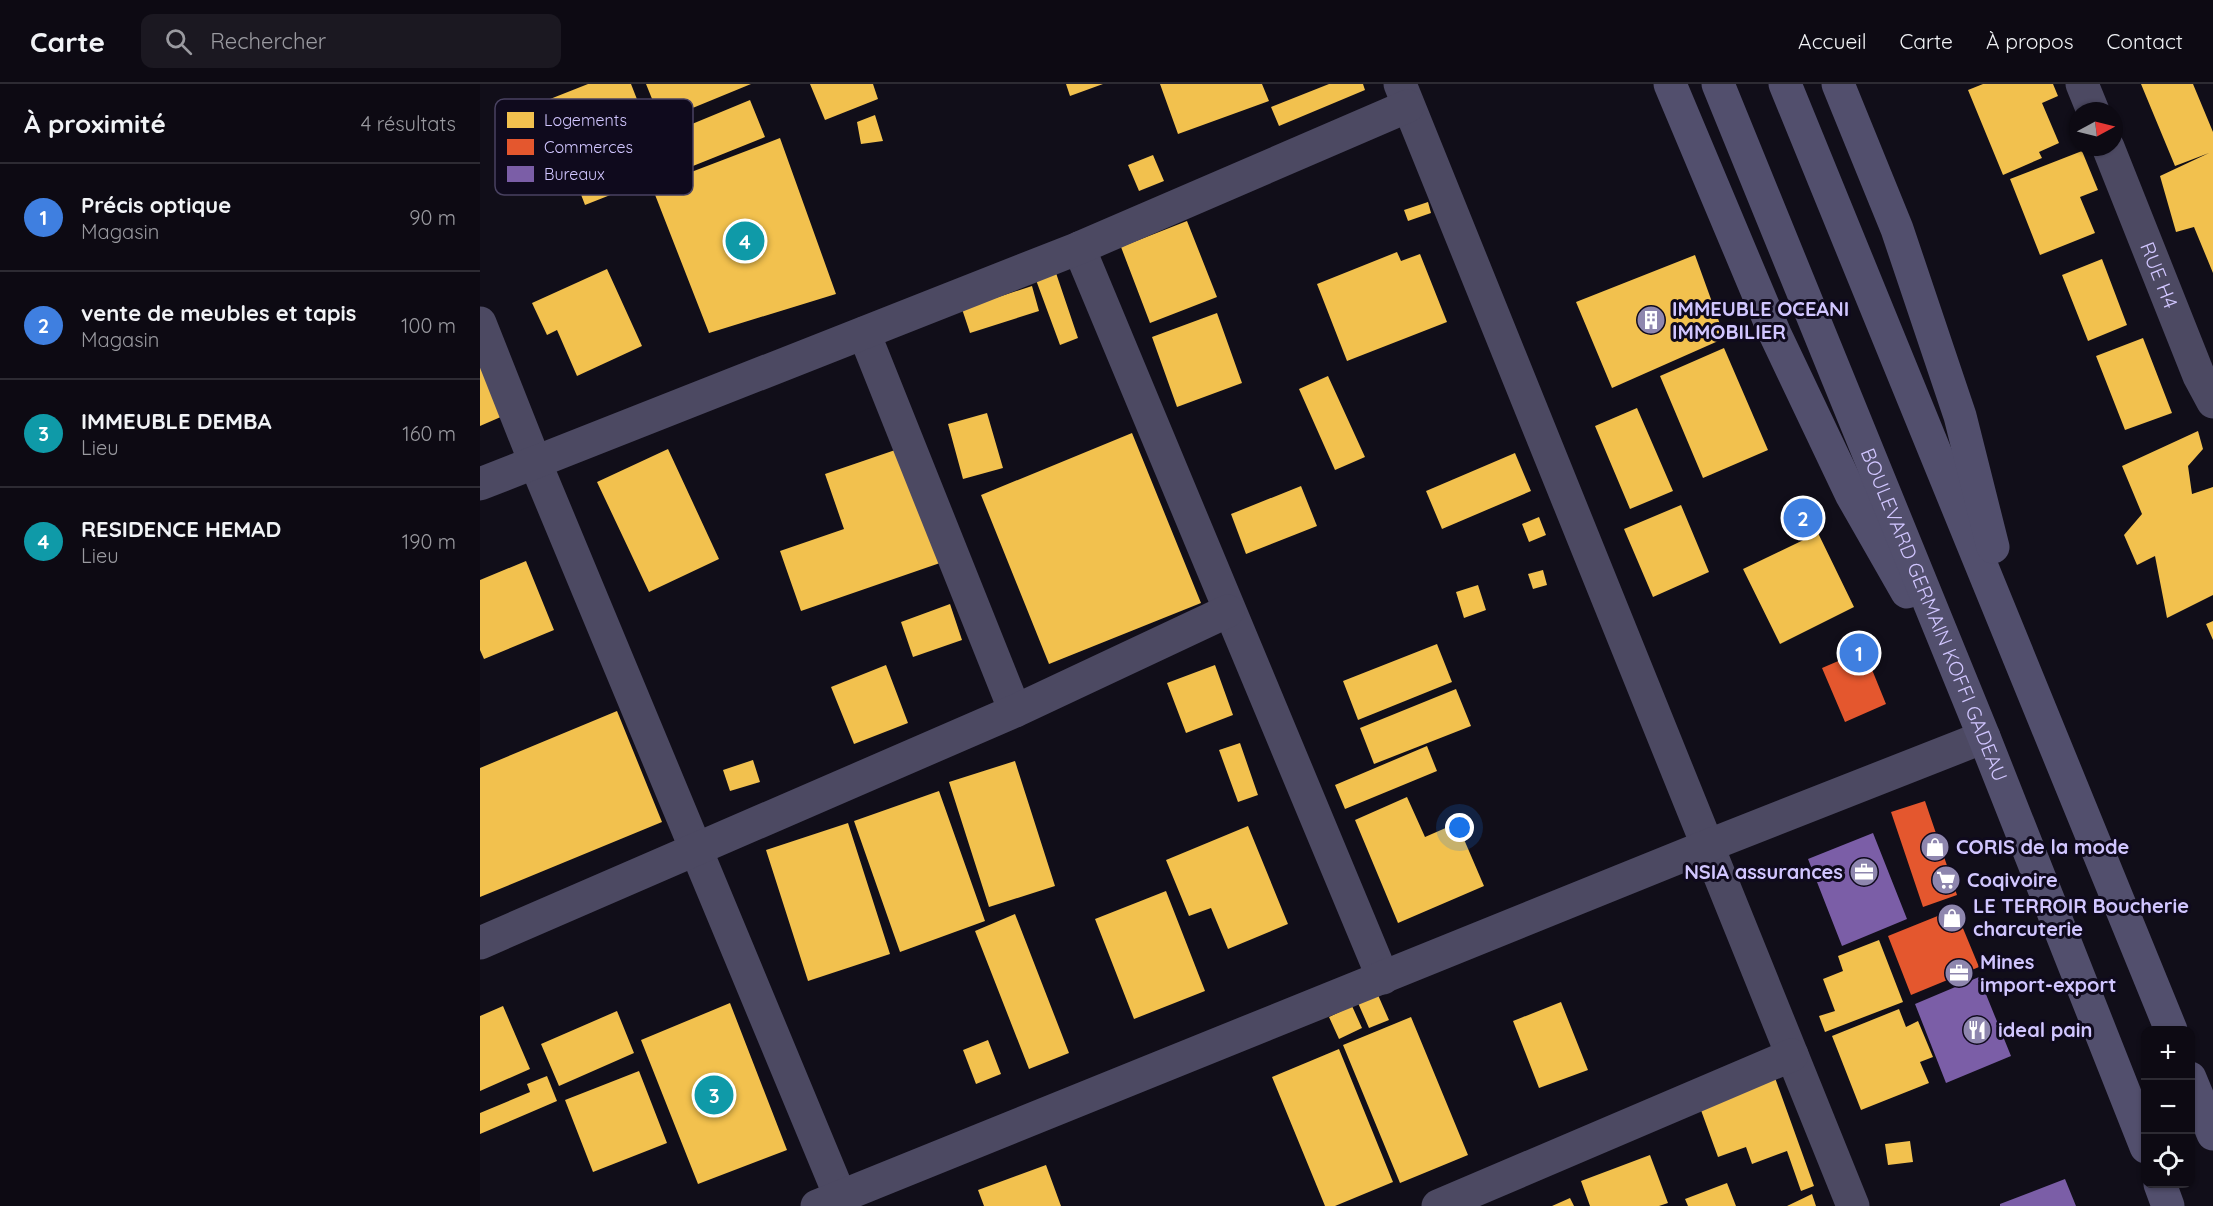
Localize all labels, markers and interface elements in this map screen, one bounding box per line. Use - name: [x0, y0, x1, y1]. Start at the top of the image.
- search box: [141, 14, 561, 68]
- text: Carte: [30, 24, 105, 59]
- icon: search: [162, 25, 195, 58]
- text: Rechercher: [210, 27, 326, 55]
- text: Accueil: [1798, 28, 1867, 54]
- text: Carte: [1900, 28, 1953, 54]
- text: À propos: [1986, 28, 2074, 54]
- text: Contact: [2107, 28, 2183, 54]
- legend: [495, 99, 693, 195]
- north arrow: [2069, 102, 2123, 156]
- text: À proximité: [24, 107, 166, 140]
- text: Logements: [544, 110, 627, 130]
- text: 4 résultats: [361, 111, 456, 136]
- text: Commerces: [544, 137, 633, 157]
- text: Bureaux: [544, 164, 605, 184]
- text: Précis optique: [81, 191, 231, 219]
- text: 1: [40, 205, 47, 230]
- text: 90 m: [409, 205, 456, 230]
- pin: 4: [726, 218, 764, 264]
- text: Magasin: [81, 219, 159, 244]
- street label: RUE H4: [2135, 238, 2184, 312]
- place label: IMMEUBLE OCEANI IMMOBILIER: [1672, 296, 1849, 344]
- text: vente de meubles et tapis: [81, 299, 356, 327]
- building icon: IMMEUBLE OCEANI IMMOBILIER: [1635, 304, 1667, 336]
- text: 2: [38, 313, 49, 338]
- text: 100 m: [401, 313, 456, 338]
- text: Magasin: [81, 327, 159, 352]
- text: IMMEUBLE DEMBA: [81, 407, 272, 435]
- text: 3: [38, 421, 49, 446]
- text: 160 m: [402, 421, 456, 446]
- text: Lieu: [81, 435, 119, 460]
- street label: BOULEVARD GERMAIN KOFFI GADEAU: [1856, 444, 2013, 785]
- pin: 2: [1784, 496, 1822, 540]
- text: RESIDENCE HEMAD: [81, 515, 281, 543]
- text: 4: [38, 529, 49, 554]
- text: 190 m: [402, 529, 456, 554]
- text: Lieu: [81, 543, 119, 568]
- pin: 1: [1840, 630, 1878, 676]
- your location: [1445, 813, 1474, 842]
- shop icon: CORIS de la mode: [1919, 831, 1951, 863]
- place label: CORIS de la mode: [1956, 834, 2129, 859]
- office icon: NSIA assurances: [1848, 856, 1880, 888]
- place label: NSIA assurances: [1684, 859, 1843, 884]
- supermarket icon: Coqivoire: [1930, 864, 1962, 896]
- place label: Coqivoire: [1967, 867, 2058, 892]
- place label: LE TERROIR Boucherie charcuterie: [1973, 893, 2189, 941]
- shop icon: LE TERROIR Boucherie charcuterie: [1936, 902, 1968, 934]
- place label: Mines import-export: [1980, 949, 2116, 997]
- office icon: Mines import-export: [1943, 957, 1975, 989]
- restaurant icon: ideal pain: [1961, 1014, 1993, 1046]
- place label: ideal pain: [1998, 1017, 2092, 1042]
- map controls: [2141, 1026, 2195, 1188]
- button: +: [2141, 1026, 2195, 1080]
- pin: 3: [694, 1072, 734, 1118]
- button: −: [2141, 1080, 2195, 1134]
- button: locate: [2141, 1134, 2195, 1188]

